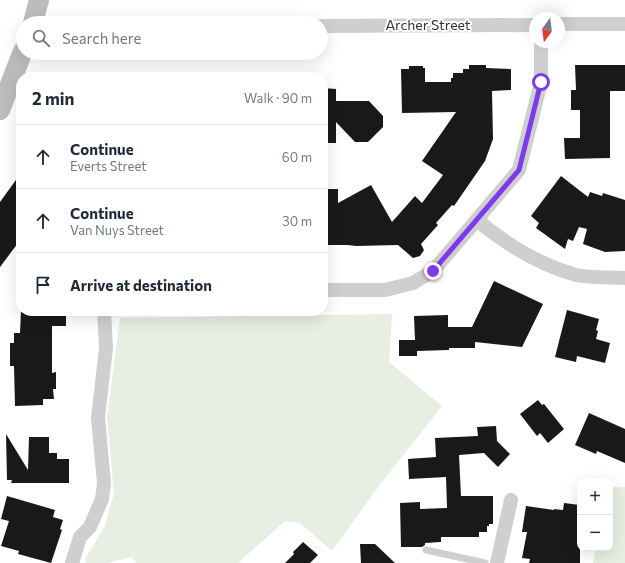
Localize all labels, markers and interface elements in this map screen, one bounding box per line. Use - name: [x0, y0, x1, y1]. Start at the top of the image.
- north arrow: [529, 12, 565, 48]
- search box: [16, 16, 328, 60]
- street label: Archer Street: [385, 16, 471, 33]
- icon: search: [30, 27, 52, 49]
- text: Search here: [62, 29, 141, 47]
- route start: [532, 73, 550, 91]
- text: 2 min: [32, 88, 74, 109]
- text: Walk · 90 m: [244, 90, 312, 106]
- text: Continue: [70, 140, 134, 158]
- icon: ahead: [32, 146, 54, 168]
- text: 60 m: [282, 149, 312, 165]
- text: Everts Street: [70, 158, 146, 174]
- text: Continue: [70, 204, 134, 222]
- icon: ahead: [32, 210, 54, 232]
- text: 30 m: [282, 213, 312, 229]
- text: Van Nuys Street: [70, 222, 164, 238]
- route end: [424, 262, 442, 280]
- icon: arrive: [32, 274, 54, 296]
- text: Arrive at destination: [70, 276, 212, 294]
- map controls: [577, 479, 613, 551]
- button: +: [577, 479, 613, 515]
- button: −: [577, 515, 613, 551]

